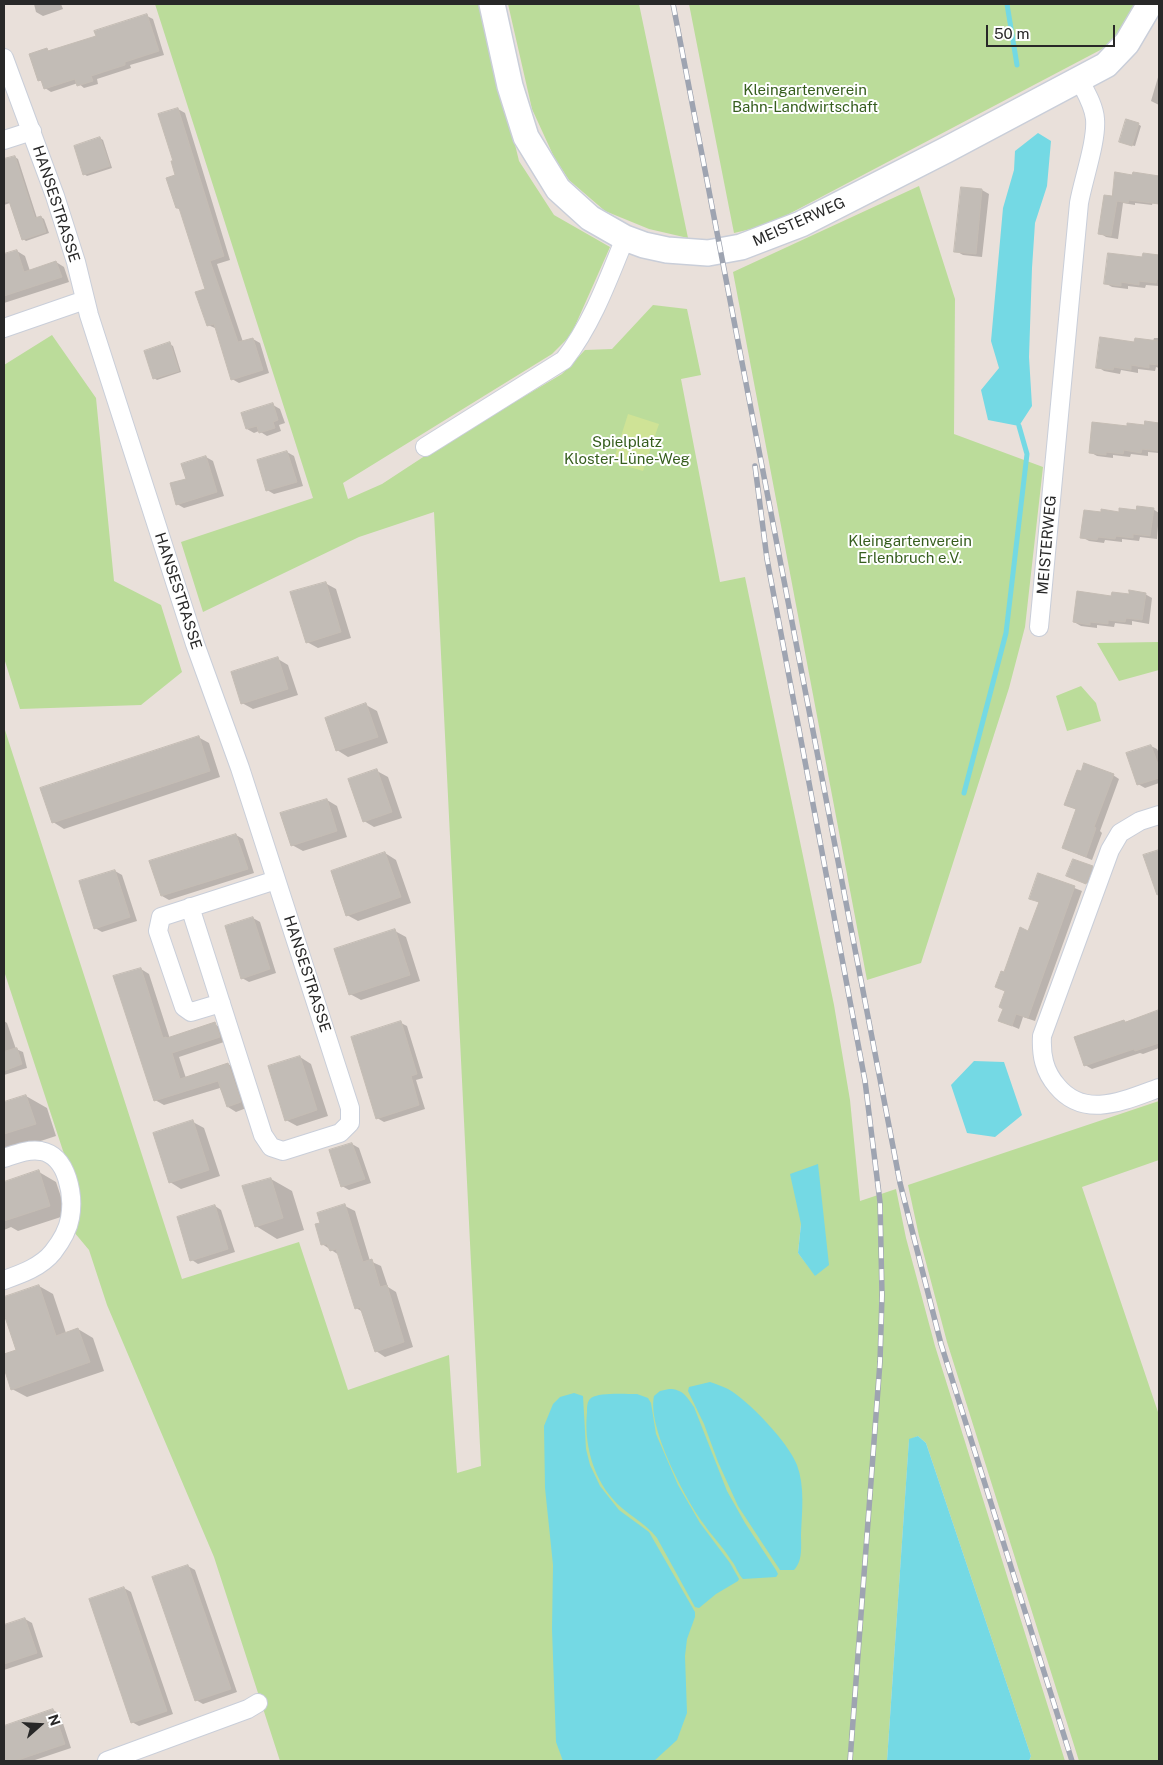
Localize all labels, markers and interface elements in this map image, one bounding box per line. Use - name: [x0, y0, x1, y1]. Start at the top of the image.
- scale bar: [988, 15, 1117, 47]
- text: 50 m: [994, 25, 1029, 42]
- park label: Kleingartenverein Bahn-Landwirtschaft: [732, 81, 878, 116]
- street label: HANSESTRASSE: [29, 143, 83, 265]
- street label: MEISTERWEG: [750, 194, 848, 250]
- park label: Spielplatz Kloster-Lüne-Weg: [564, 433, 690, 468]
- street label: MEISTERWEG: [1034, 495, 1060, 595]
- street label: HANSESTRASSE: [151, 530, 205, 652]
- park label: Kleingartenverein Erlenbruch e.V.: [848, 532, 972, 567]
- street label: HANSESTRASSE: [280, 913, 334, 1035]
- north arrow: [15, 1700, 65, 1750]
- text: N: [45, 1712, 64, 1728]

